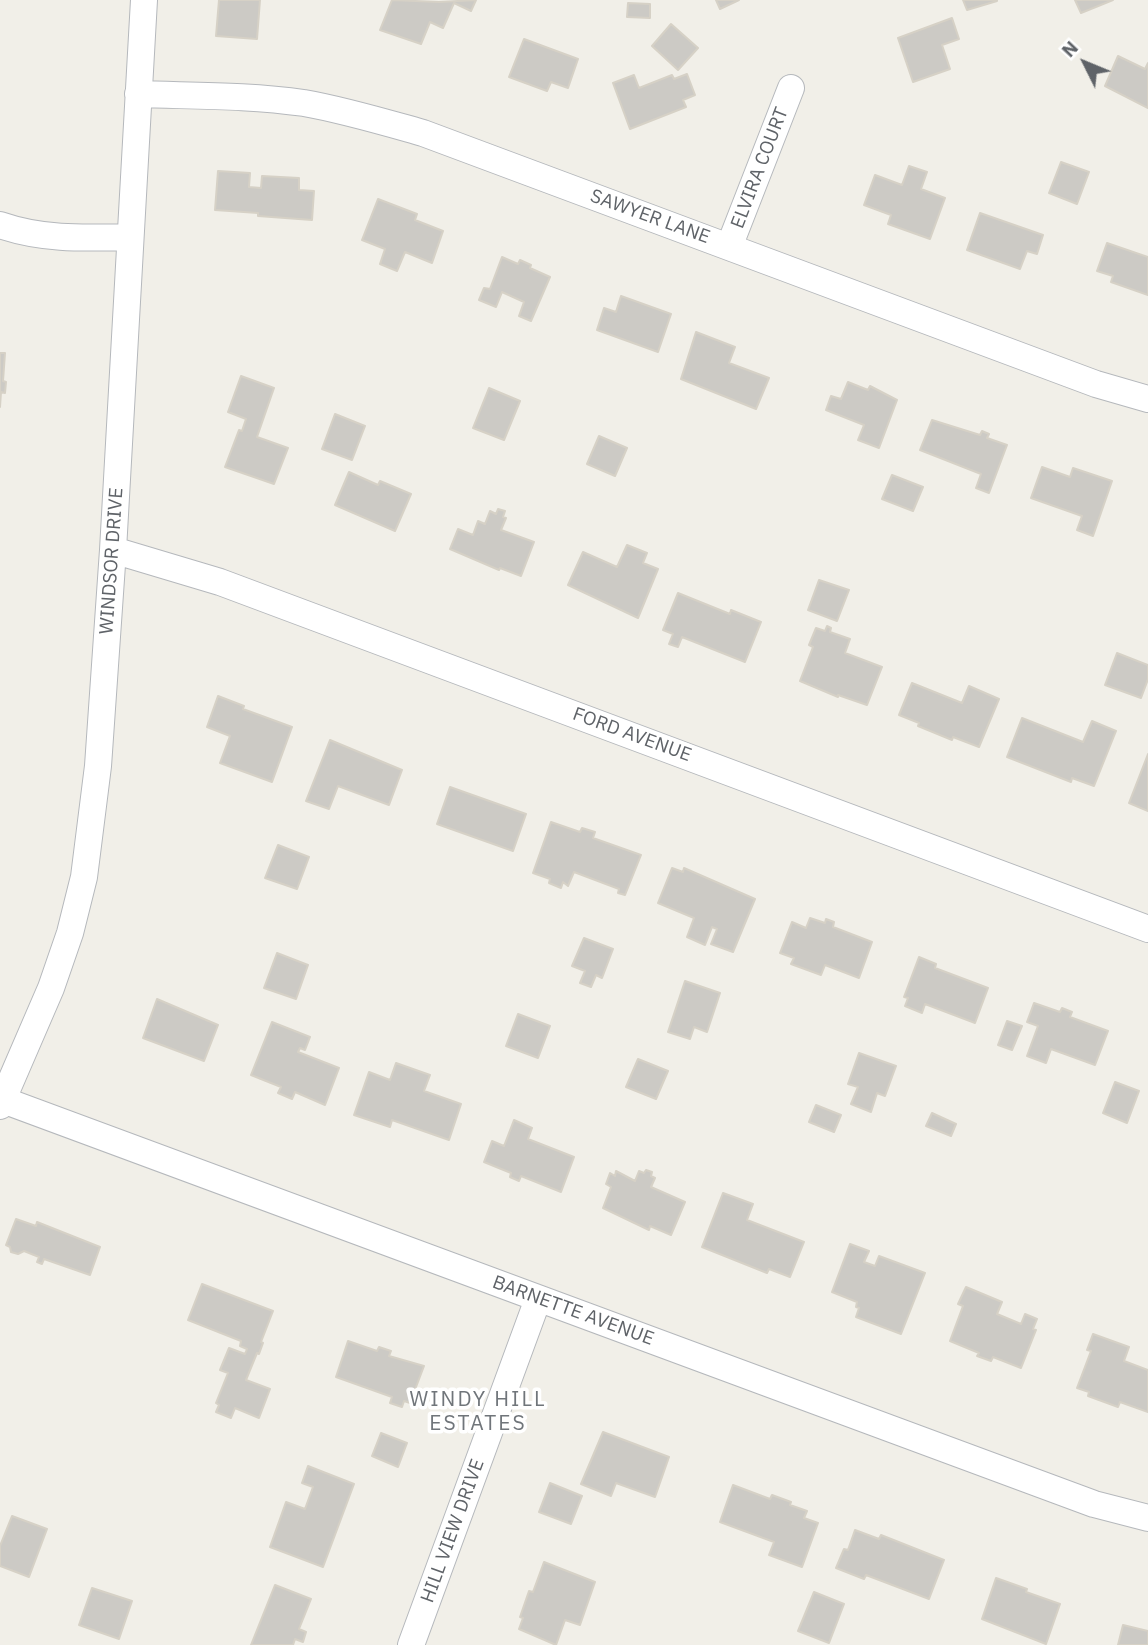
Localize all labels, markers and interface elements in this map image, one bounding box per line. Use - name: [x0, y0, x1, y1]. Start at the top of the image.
- north arrow: [1050, 28, 1120, 98]
- text: N: [1056, 35, 1083, 62]
- street label: ELVIRA COURT: [726, 104, 794, 232]
- street label: SAWYER LANE: [587, 185, 713, 249]
- street label: WINDSOR DRIVE: [96, 487, 128, 635]
- street label: FORD AVENUE: [570, 703, 694, 767]
- street label: BARNETTE AVENUE: [489, 1271, 657, 1351]
- district label: WINDY HILL ESTATES: [411, 1387, 545, 1437]
- street label: HILL VIEW DRIVE: [416, 1456, 490, 1606]

